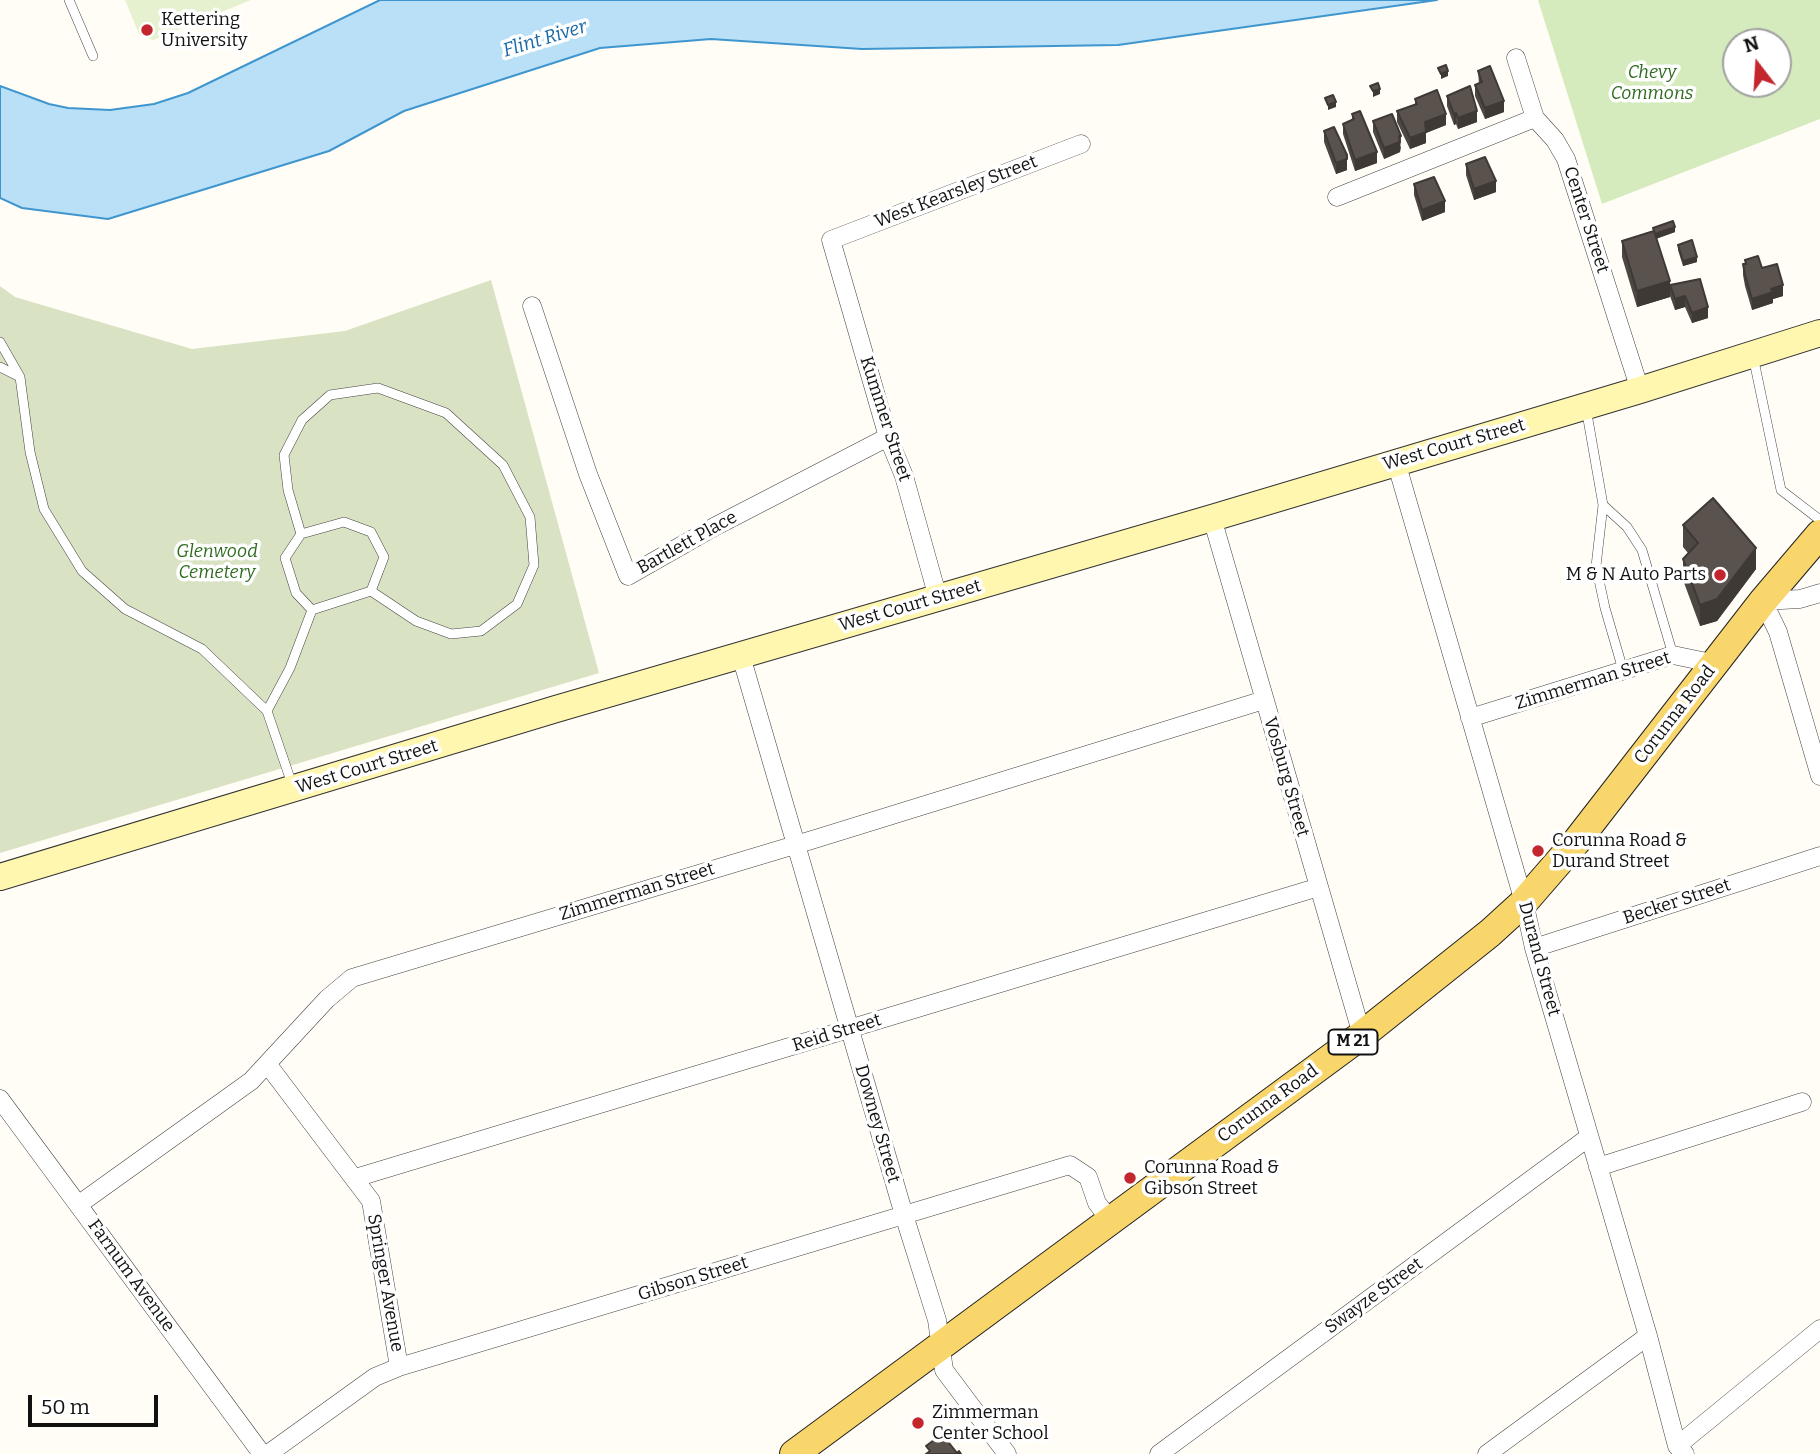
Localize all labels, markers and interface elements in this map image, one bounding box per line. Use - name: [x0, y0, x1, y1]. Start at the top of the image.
- place label: Kettering University: [161, 9, 247, 52]
- water label: Flint River: [500, 15, 590, 63]
- marker: Kettering University: [139, 22, 155, 38]
- north arrow: [1722, 28, 1792, 98]
- text: N: [1741, 31, 1762, 57]
- park label: Chevy Commons: [1611, 62, 1693, 104]
- street label: West Kearsley Street: [872, 151, 1040, 233]
- street label: Center Street: [1559, 164, 1613, 276]
- street label: Kummer Street: [855, 354, 915, 484]
- street label: West Court Street: [1380, 414, 1528, 476]
- street label: Bartlett Place: [633, 507, 741, 579]
- park label: Glenwood Cemetery: [176, 541, 258, 584]
- place label: M & N Auto Parts: [1566, 564, 1706, 586]
- marker: M & N Auto Parts: [1712, 567, 1728, 583]
- street label: West Court Street: [836, 575, 984, 637]
- street label: Zimmerman Street: [1513, 647, 1673, 715]
- street label: Corunna Road: [1630, 661, 1720, 769]
- street label: Vosburg Street: [1259, 715, 1313, 839]
- street label: West Court Street: [293, 735, 441, 799]
- place label: Corunna Road & Durand Street: [1552, 830, 1687, 872]
- marker: Corunna Road & Durand Street: [1530, 843, 1546, 859]
- street label: Zimmerman Street: [557, 858, 717, 926]
- street label: Becker Street: [1620, 874, 1734, 930]
- street label: Durand Street: [1513, 899, 1565, 1019]
- street label: Reid Street: [790, 1009, 884, 1057]
- road number: M 21: [1328, 1030, 1378, 1054]
- street label: Corunna Road: [1213, 1060, 1323, 1148]
- street label: Downey Street: [850, 1062, 904, 1186]
- place label: Corunna Road & Gibson Street: [1144, 1157, 1279, 1200]
- marker: Corunna Road & Gibson Street: [1122, 1170, 1138, 1186]
- street label: Springer Avenue: [362, 1212, 408, 1354]
- street label: Farnum Avenue: [83, 1216, 179, 1336]
- street label: Gibson Street: [635, 1252, 751, 1306]
- street label: Swayze Street: [1321, 1253, 1427, 1339]
- scale bar: [32, 1380, 161, 1424]
- text: 50 m: [41, 1394, 90, 1420]
- place label: Zimmerman Center School: [932, 1402, 1049, 1444]
- marker: Zimmerman Center School: [910, 1415, 926, 1431]

